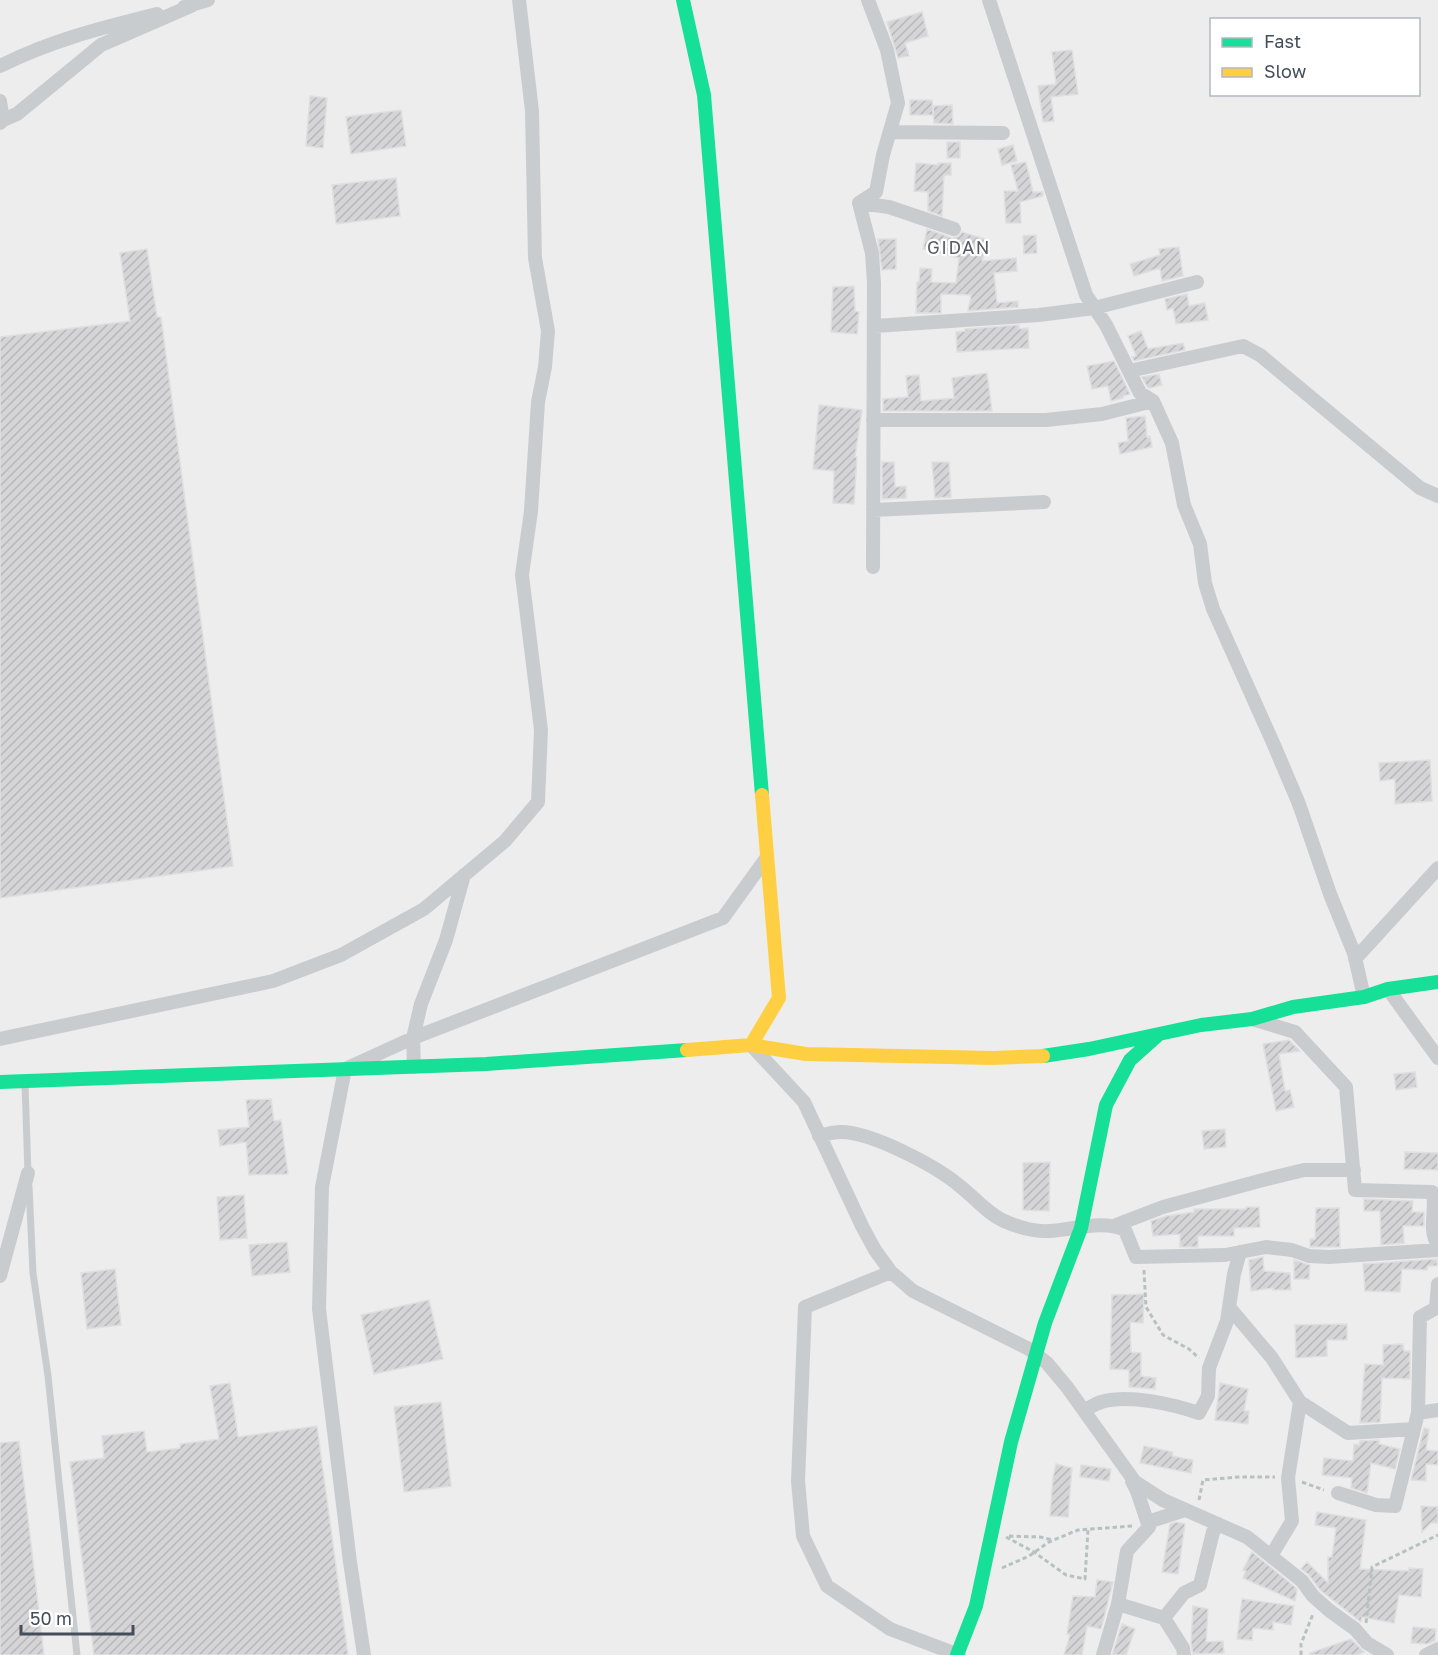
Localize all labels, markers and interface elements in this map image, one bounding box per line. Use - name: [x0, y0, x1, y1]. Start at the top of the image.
- legend: [1210, 18, 1420, 96]
- text: Fast: [1264, 30, 1301, 52]
- text: Slow: [1264, 60, 1307, 82]
- district label: GIDAN: [927, 236, 991, 258]
- scale bar: [21, 1598, 134, 1636]
- text: 50 m: [30, 1607, 72, 1629]

